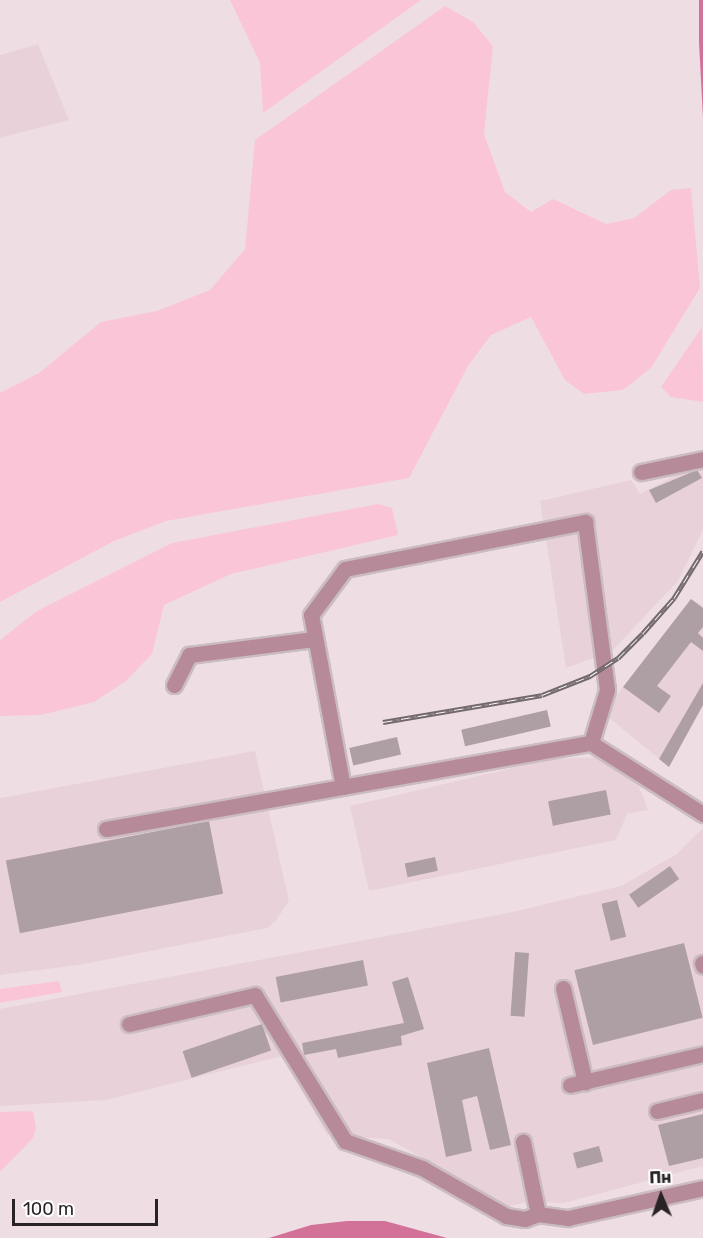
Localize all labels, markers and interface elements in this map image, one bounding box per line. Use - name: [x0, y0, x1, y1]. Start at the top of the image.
- north arrow: [631, 1166, 691, 1226]
- text: Пн: [649, 1168, 672, 1187]
- scale bar: [15, 1187, 160, 1225]
- text: 100 m: [23, 1198, 74, 1220]

